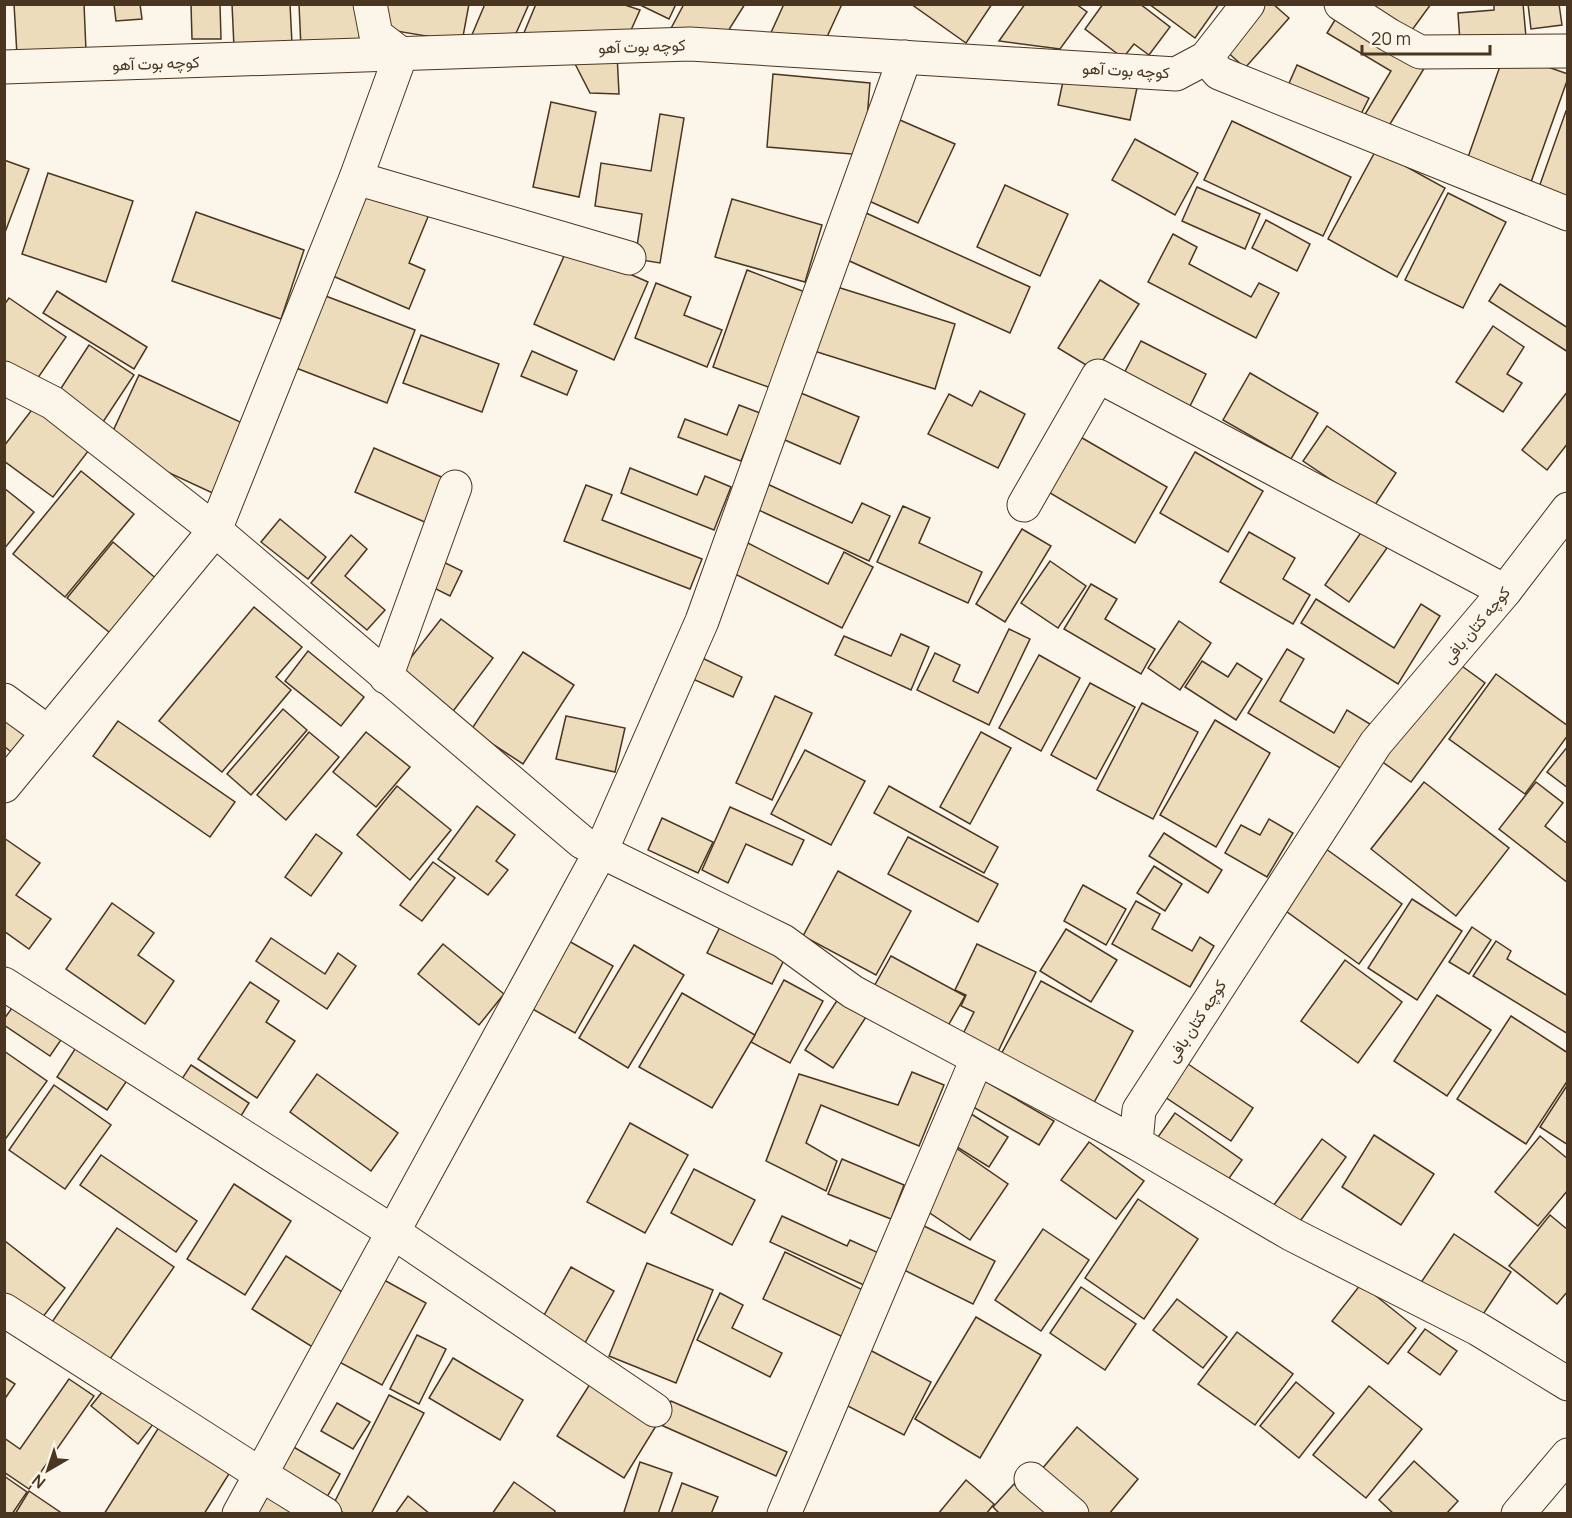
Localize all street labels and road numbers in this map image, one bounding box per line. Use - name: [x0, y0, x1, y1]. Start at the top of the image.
- street label: کوچه بوت آهو: [598, 33, 686, 60]
- street label: کوچه بوت آهو: [112, 50, 200, 77]
- street label: کوچه بوت آهو: [1082, 57, 1170, 84]
- street label: کوچه کتان بافی: [1437, 582, 1516, 669]
- street label: کوچه کتان بافی: [1161, 975, 1232, 1067]

